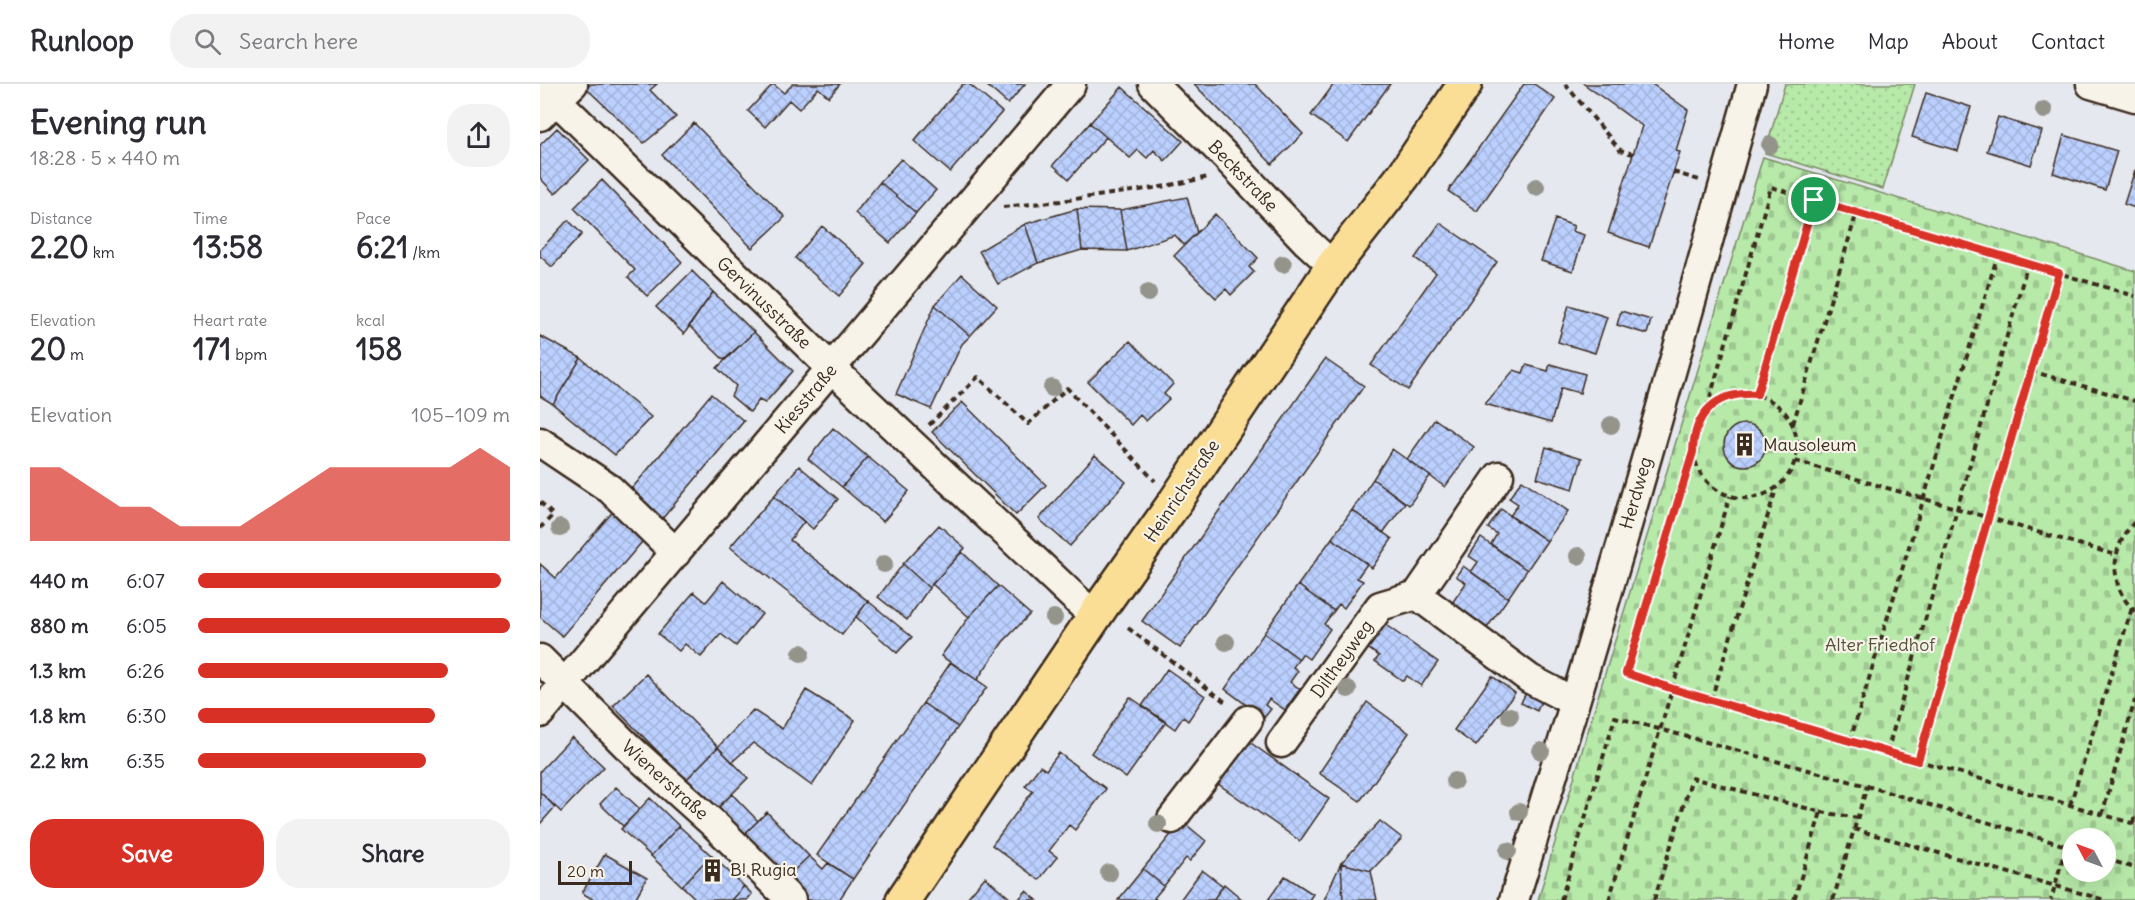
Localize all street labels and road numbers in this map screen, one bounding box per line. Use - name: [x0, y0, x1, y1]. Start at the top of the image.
- street label: Beckstraße: [1203, 135, 1283, 216]
- street label: Gervinusstraße: [712, 252, 817, 354]
- street label: Kiesstraße: [770, 359, 841, 438]
- street label: Heinrichstraße: [1139, 435, 1224, 547]
- street label: Herdweg: [1614, 454, 1657, 532]
- street label: Diltheyweg: [1306, 615, 1378, 702]
- street label: Wienerstraße: [617, 735, 713, 825]

